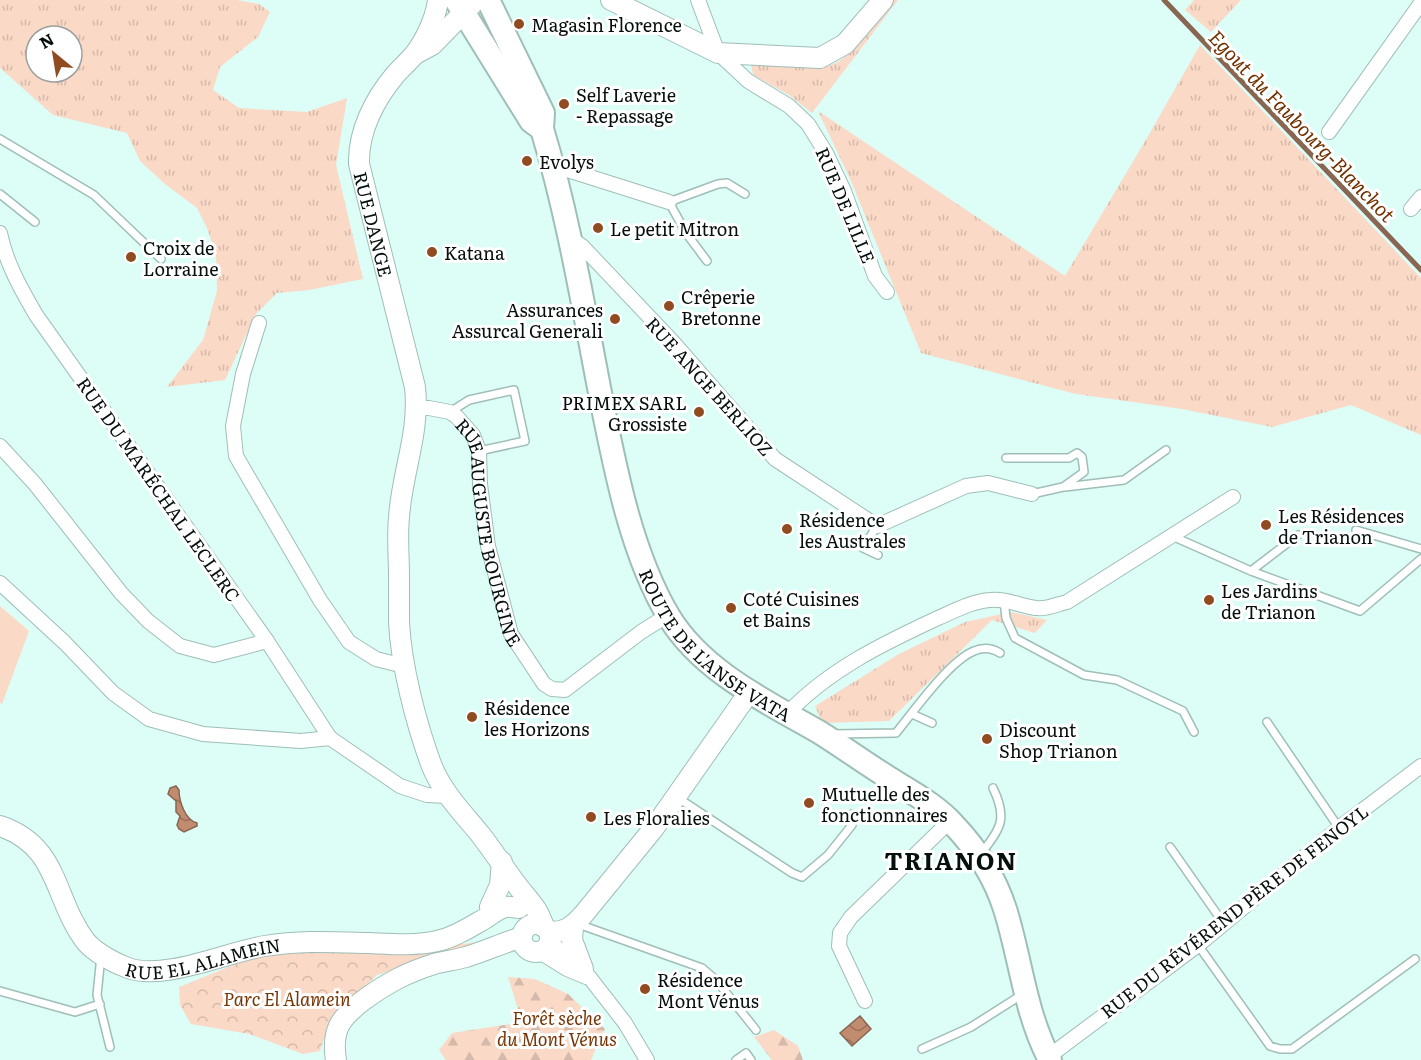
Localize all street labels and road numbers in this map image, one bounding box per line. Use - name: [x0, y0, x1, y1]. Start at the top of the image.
- street label: RUE DE LILLE: [809, 143, 883, 267]
- street label: RUE DANGE: [348, 168, 400, 279]
- street label: RUE ANGE BERLIOZ: [640, 311, 780, 461]
- street label: RUE DU MARÉCHAL LECLERC: [71, 371, 247, 607]
- street label: RUE AUGUSTE BOURGINE: [450, 411, 529, 651]
- street label: ROUTE DE L'ANSE VATA: [633, 564, 797, 727]
- street label: RUE DU RÉVÉREND PÈRE DE FENOYL: [1094, 798, 1374, 1024]
- street label: RUE EL ALAMEIN: [122, 930, 282, 985]

